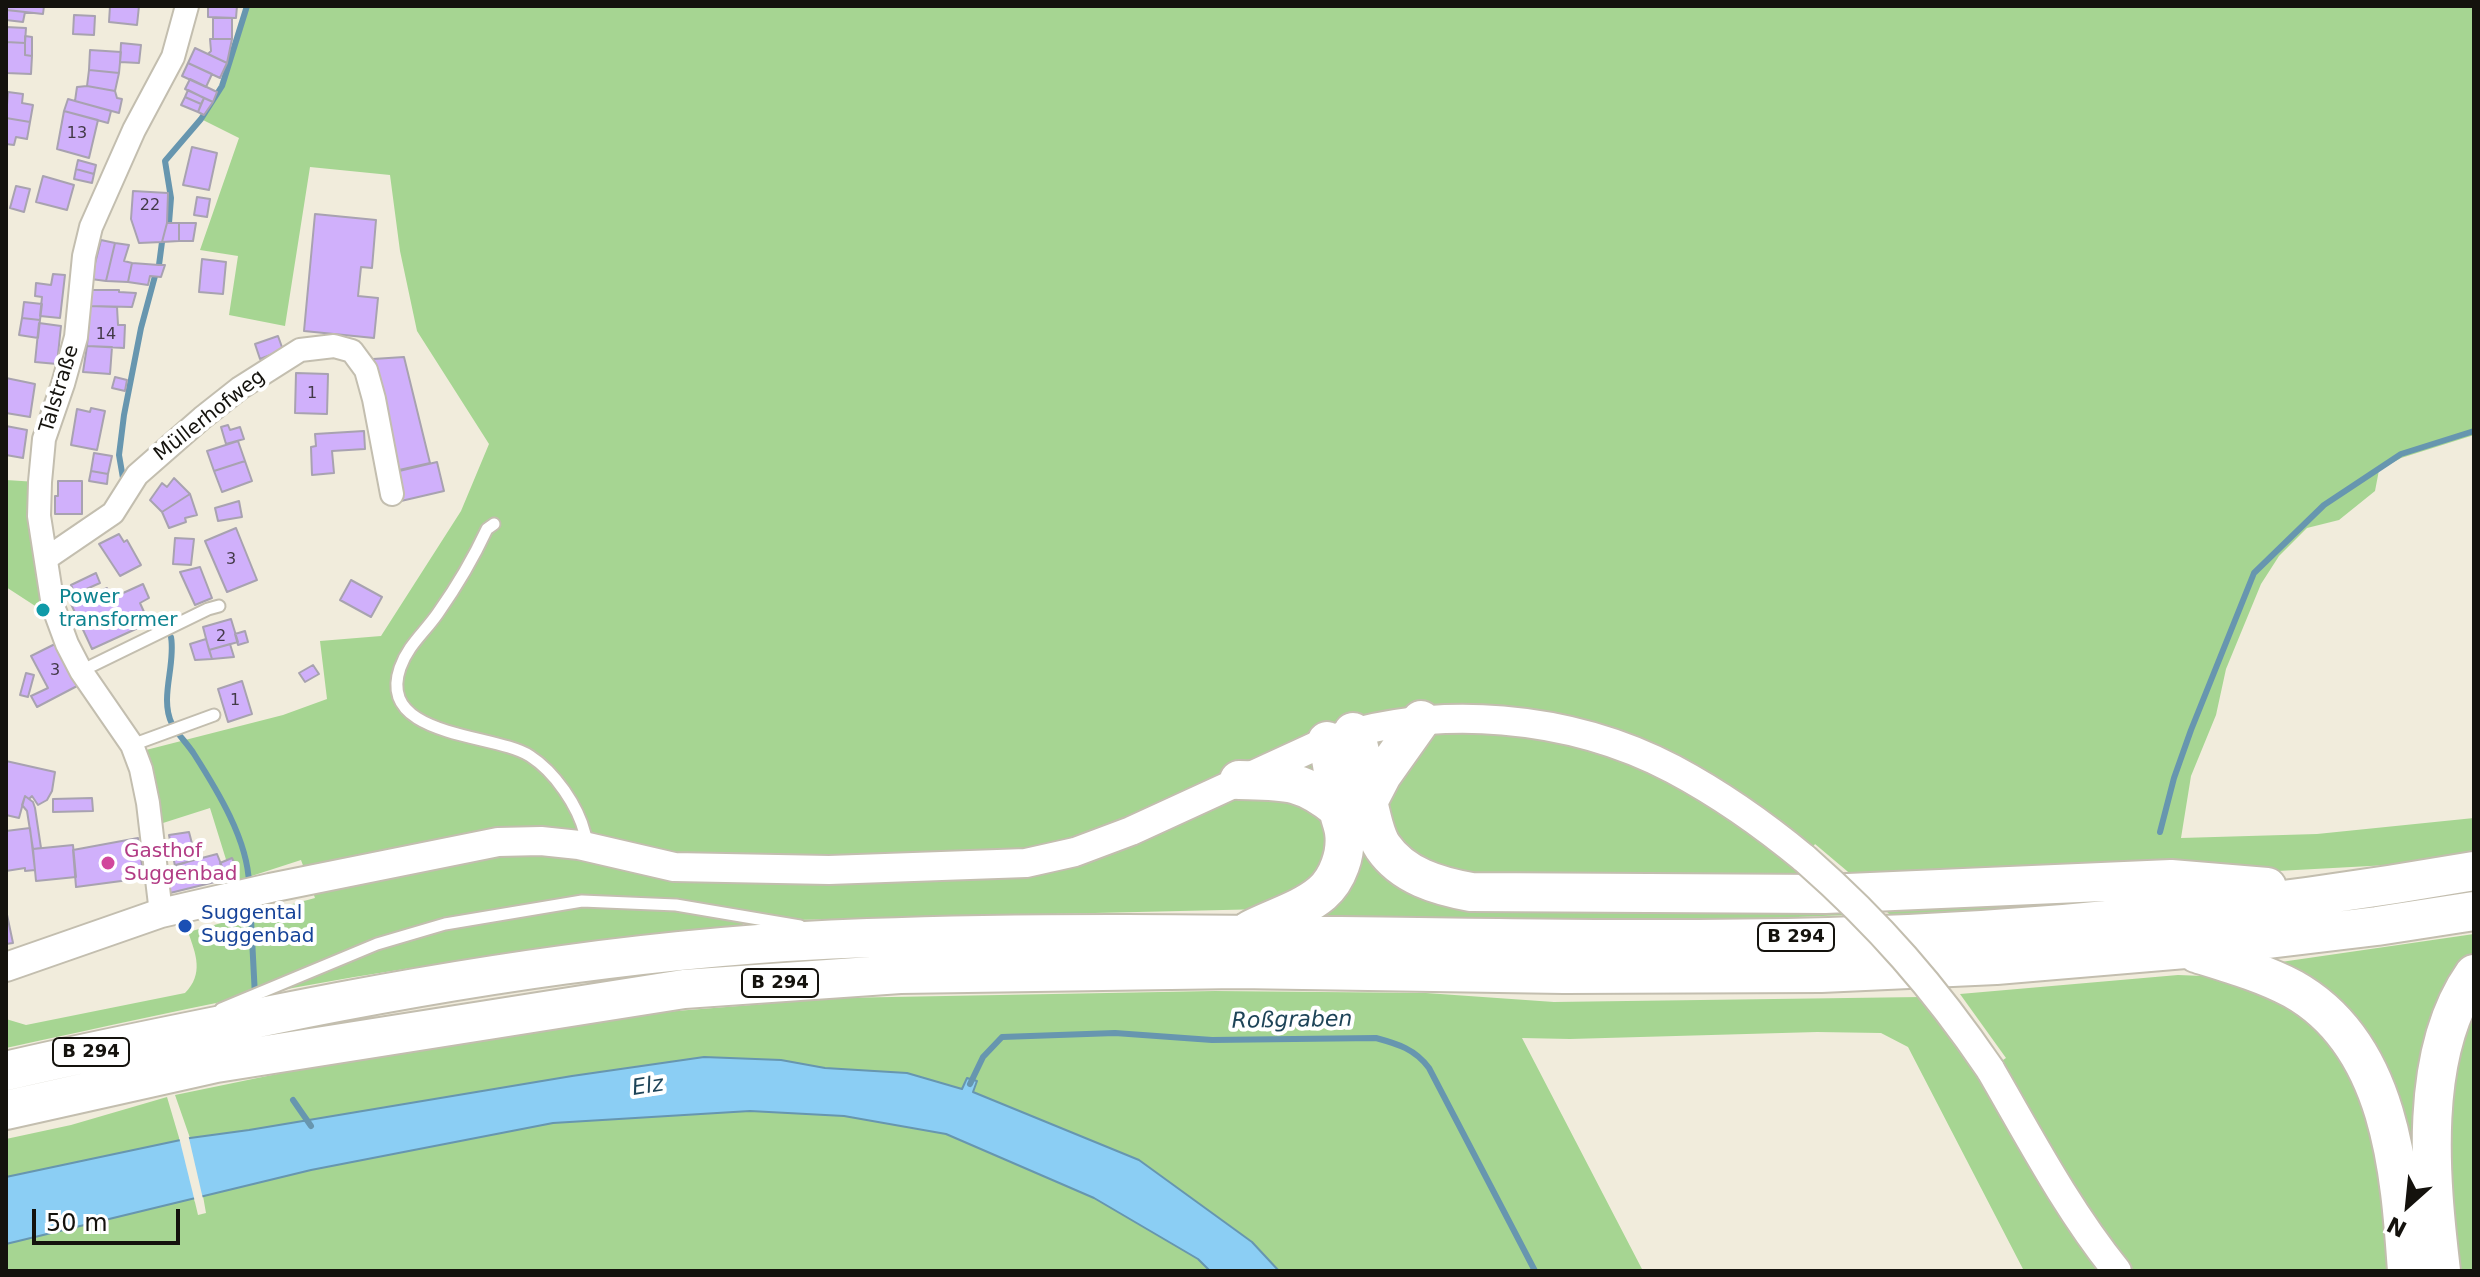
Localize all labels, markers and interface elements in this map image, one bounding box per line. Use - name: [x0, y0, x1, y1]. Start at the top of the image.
- house number: 13: [67, 124, 87, 144]
- house number: 22: [140, 196, 160, 216]
- house number: 14: [96, 325, 116, 345]
- street label: Talstraße: [35, 342, 85, 436]
- street label: Müllerhofweg: [150, 365, 270, 467]
- house number: 1: [307, 384, 317, 404]
- house number: 3: [226, 550, 236, 570]
- place label: Power transformer: [59, 586, 178, 633]
- marker: Power transformer: [34, 601, 52, 619]
- house number: 2: [216, 627, 226, 647]
- house number: 3: [50, 661, 60, 681]
- house number: 1: [230, 691, 240, 711]
- place label: Gasthof Suggenbad: [124, 840, 237, 887]
- marker: Gasthof Suggenbad: [99, 854, 117, 872]
- place label: Suggental Suggenbad: [201, 902, 314, 949]
- marker: Suggental Suggenbad: [176, 917, 194, 935]
- road number: B 294: [1758, 923, 1834, 951]
- road number: B 294: [742, 969, 818, 997]
- water label: Roßgraben: [1232, 1007, 1352, 1035]
- road number: B 294: [53, 1038, 129, 1066]
- water label: Elz: [630, 1071, 666, 1103]
- north arrow: [2368, 1165, 2448, 1245]
- scale bar: [36, 1193, 184, 1243]
- text: 50 m: [46, 1209, 108, 1237]
- text: N: [2383, 1212, 2411, 1242]

